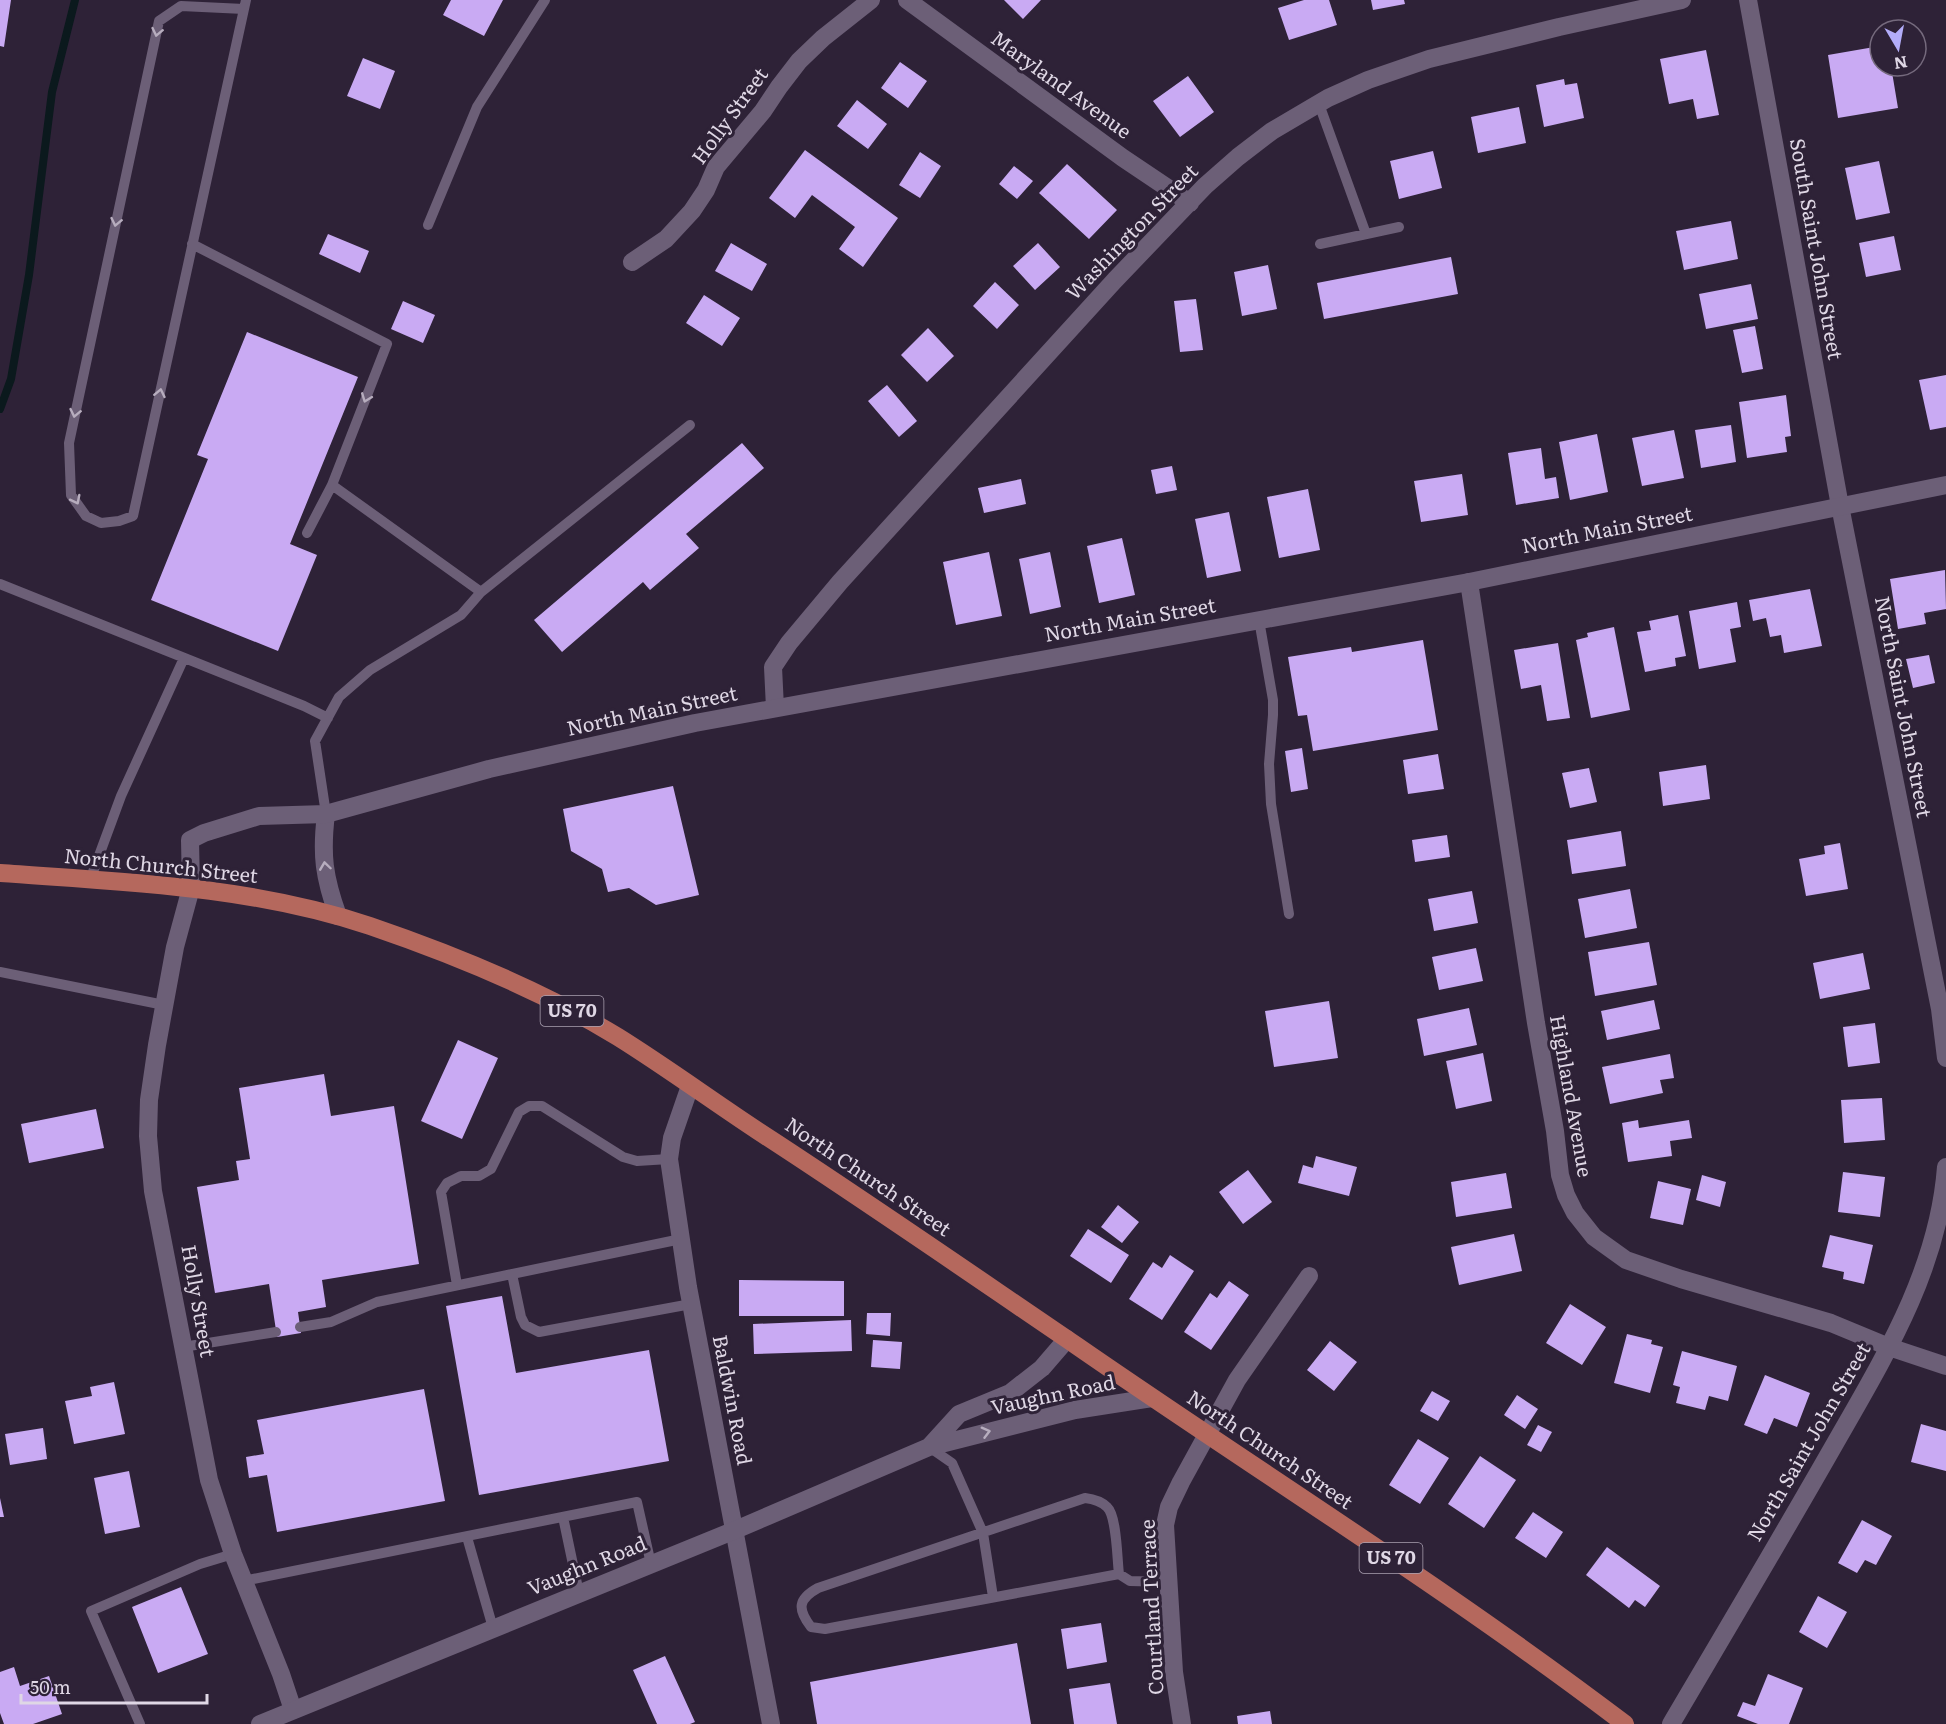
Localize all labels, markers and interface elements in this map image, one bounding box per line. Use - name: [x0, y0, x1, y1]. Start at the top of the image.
- north arrow: [1868, 18, 1928, 78]
- street label: Maryland Avenue: [986, 22, 1139, 145]
- one-way arrow: [151, 26, 164, 36]
- text: N: [1892, 51, 1909, 77]
- street label: Holly Street: [683, 60, 774, 170]
- street label: South Saint John Street: [1784, 136, 1852, 362]
- street label: Washington Street: [1057, 156, 1204, 306]
- one-way arrow: [110, 217, 123, 227]
- one-way arrow: [152, 388, 165, 398]
- one-way arrow: [361, 392, 373, 403]
- one-way arrow: [69, 408, 82, 418]
- one-way arrow: [68, 494, 80, 505]
- street label: North Main Street: [1519, 497, 1695, 559]
- street label: North Main Street: [1042, 588, 1218, 648]
- street label: North Saint John Street: [1869, 593, 1941, 820]
- street label: North Main Street: [564, 676, 740, 742]
- street label: North Church Street: [63, 839, 260, 889]
- one-way arrow: [319, 861, 331, 871]
- road number: US 70: [540, 996, 604, 1026]
- street label: Highland Avenue: [1544, 1012, 1602, 1179]
- street label: North Church Street: [780, 1108, 958, 1242]
- street label: Holly Street: [175, 1242, 225, 1359]
- street label: Baldwin Road: [707, 1332, 761, 1467]
- street label: North Saint John Street: [1738, 1336, 1877, 1546]
- street label: Vaughn Road: [988, 1365, 1117, 1421]
- street label: North Church Street: [1182, 1381, 1360, 1515]
- one-way arrow: [980, 1427, 991, 1439]
- street label: Courtland Terrace: [1130, 1519, 1170, 1696]
- street label: Vaughn Road: [522, 1527, 650, 1602]
- road number: US 70: [1360, 1543, 1422, 1573]
- scale bar: [21, 1667, 207, 1705]
- text: 50 m: [30, 1673, 71, 1700]

